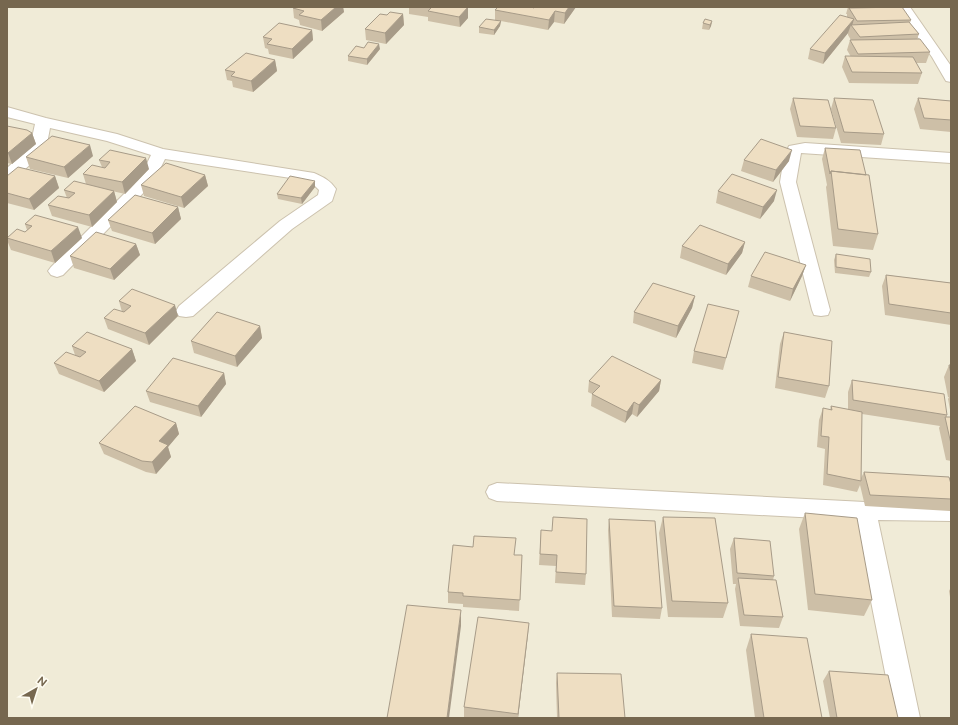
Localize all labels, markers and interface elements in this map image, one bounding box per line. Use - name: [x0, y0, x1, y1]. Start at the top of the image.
- north arrow: [16, 669, 56, 709]
- text: N: [35, 674, 49, 689]

